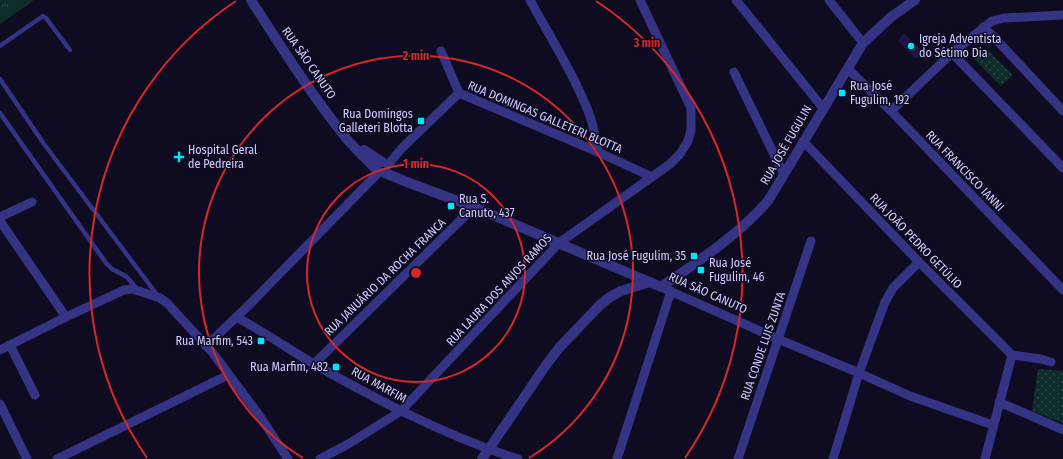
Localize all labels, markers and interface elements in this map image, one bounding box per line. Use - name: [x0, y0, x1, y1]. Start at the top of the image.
- street label: RUA SÃO CANUTO: [279, 24, 340, 102]
- place label: Igreja Adventista do Sétimo Dia: [919, 32, 1001, 60]
- text: 3 min: [633, 36, 660, 50]
- marker: Igreja Adventista do Sétimo Dia: [906, 41, 916, 51]
- text: 2 min: [402, 49, 429, 63]
- street label: RUA DOMINGAS GALLETERI BLOTTA: [466, 78, 625, 156]
- place label: Rua José Fugulim, 192: [850, 79, 909, 107]
- marker: Rua José Fugulim, 192: [837, 88, 847, 98]
- street label: RUA JOSÉ FUGULIN: [757, 102, 814, 187]
- place label: Rua Domingos Galleteri Blotta: [339, 107, 413, 135]
- marker: Rua Domingos Galleteri Blotta: [416, 116, 426, 126]
- street label: RUA FRANCISCO IANNI: [923, 128, 1007, 214]
- place label: Hospital Geral de Pedreira: [188, 143, 257, 171]
- marker: Hospital Geral de Pedreira: [173, 151, 185, 163]
- text: 1 min: [403, 157, 429, 171]
- street label: RUA JOÃO PEDRO GETÚLIO: [867, 190, 966, 291]
- place label: Rua S. Canuto, 437: [459, 192, 515, 220]
- marker: Rua S. Canuto, 437: [446, 201, 456, 211]
- street label: RUA JANUÁRIO DA ROCHA FRANCA: [321, 214, 449, 339]
- street label: RUA LAURA DOS ANJOS RAMOS: [443, 231, 555, 349]
- place label: Rua José Fugulim, 35: [586, 249, 686, 263]
- marker: Rua José Fugulim, 35: [689, 251, 699, 261]
- place label: Rua José Fugulim, 46: [709, 256, 764, 284]
- marker: Rua José Fugulim, 46: [696, 265, 706, 275]
- centre of rings: [409, 266, 423, 280]
- street label: RUA SÃO CANUTO: [667, 269, 750, 317]
- street label: RUA CONDE LUIS ZUNTA: [738, 289, 788, 402]
- place label: Rua Marfim, 543: [175, 334, 253, 348]
- marker: Rua Marfim, 543: [256, 336, 266, 346]
- place label: Rua Marfim, 482: [250, 360, 328, 374]
- marker: Rua Marfim, 482: [331, 362, 341, 372]
- street label: RUA MARFIM: [349, 364, 409, 406]

